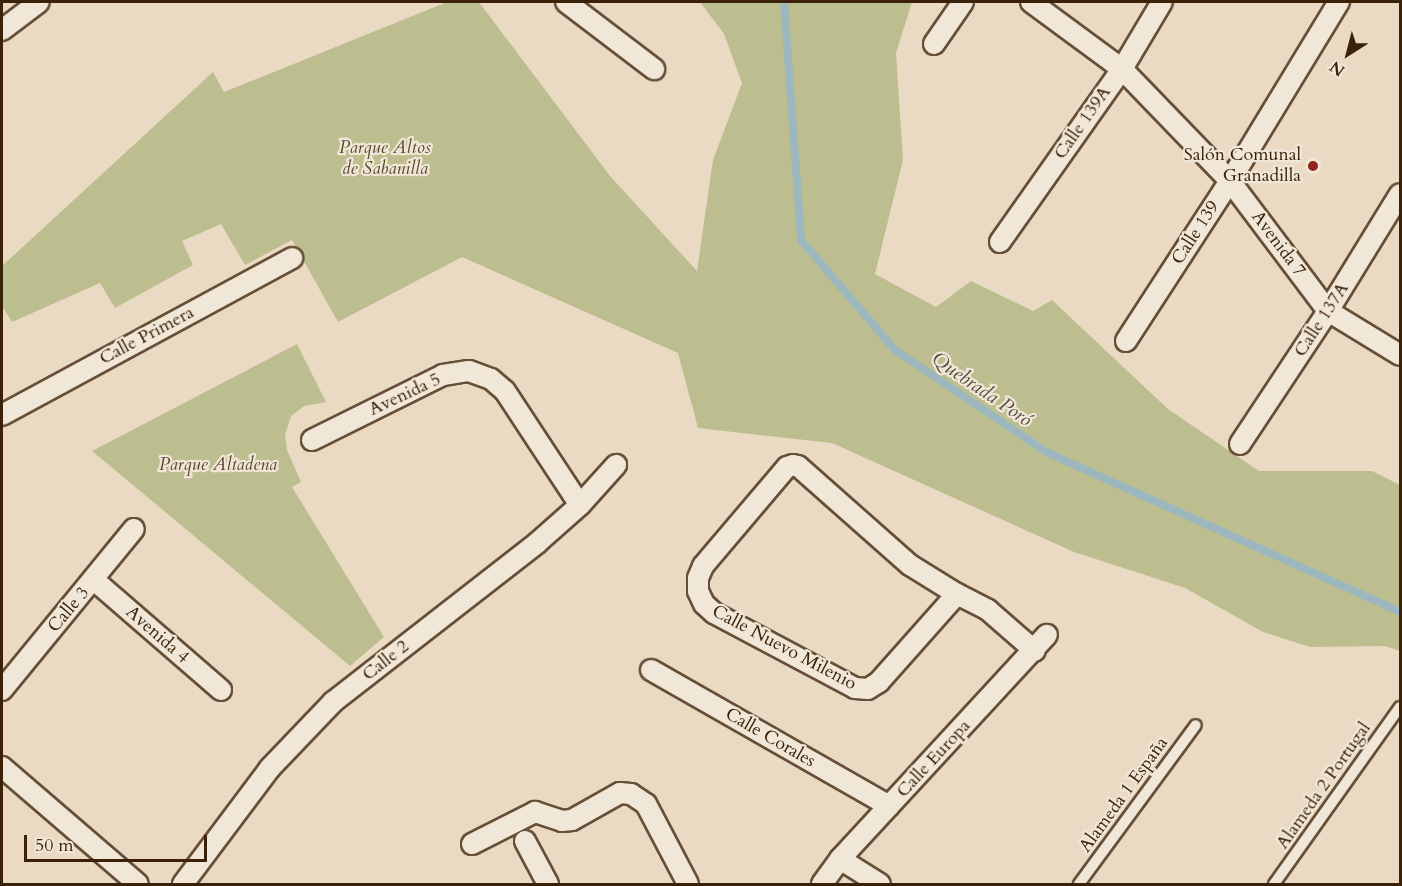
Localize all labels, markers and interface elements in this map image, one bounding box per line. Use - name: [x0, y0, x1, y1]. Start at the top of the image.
- north arrow: [1318, 24, 1378, 84]
- text: N: [1325, 56, 1350, 82]
- street label: Calle 139A: [1050, 82, 1116, 164]
- park label: Parque Altos de Sabanilla: [339, 138, 431, 180]
- place label: Salón Comunal Granadilla: [1184, 145, 1301, 188]
- marker: Salón Comunal Granadilla: [1306, 159, 1320, 173]
- street label: Calle 139: [1168, 197, 1224, 269]
- street label: Avenida 7: [1246, 207, 1310, 281]
- street label: Calle 137A: [1290, 279, 1354, 361]
- street label: Calle Primera: [96, 302, 198, 370]
- water label: Quebrada Poró: [927, 347, 1037, 431]
- street label: Avenida 5: [366, 369, 444, 421]
- park label: Parque Altadena: [159, 454, 277, 476]
- street label: Calle 3: [44, 583, 94, 637]
- street label: Calle Nuevo Milenio: [708, 601, 860, 695]
- street label: Avenida 4: [121, 602, 193, 668]
- street label: Calle 2: [358, 636, 414, 686]
- street label: Calle Corales: [721, 704, 819, 772]
- street label: Calle Europa: [893, 716, 975, 802]
- street label: Alameda 2 Portugal: [1272, 718, 1376, 854]
- street label: Alameda 1 España: [1075, 733, 1173, 857]
- scale bar: [27, 823, 210, 861]
- text: 50 m: [35, 833, 74, 858]

